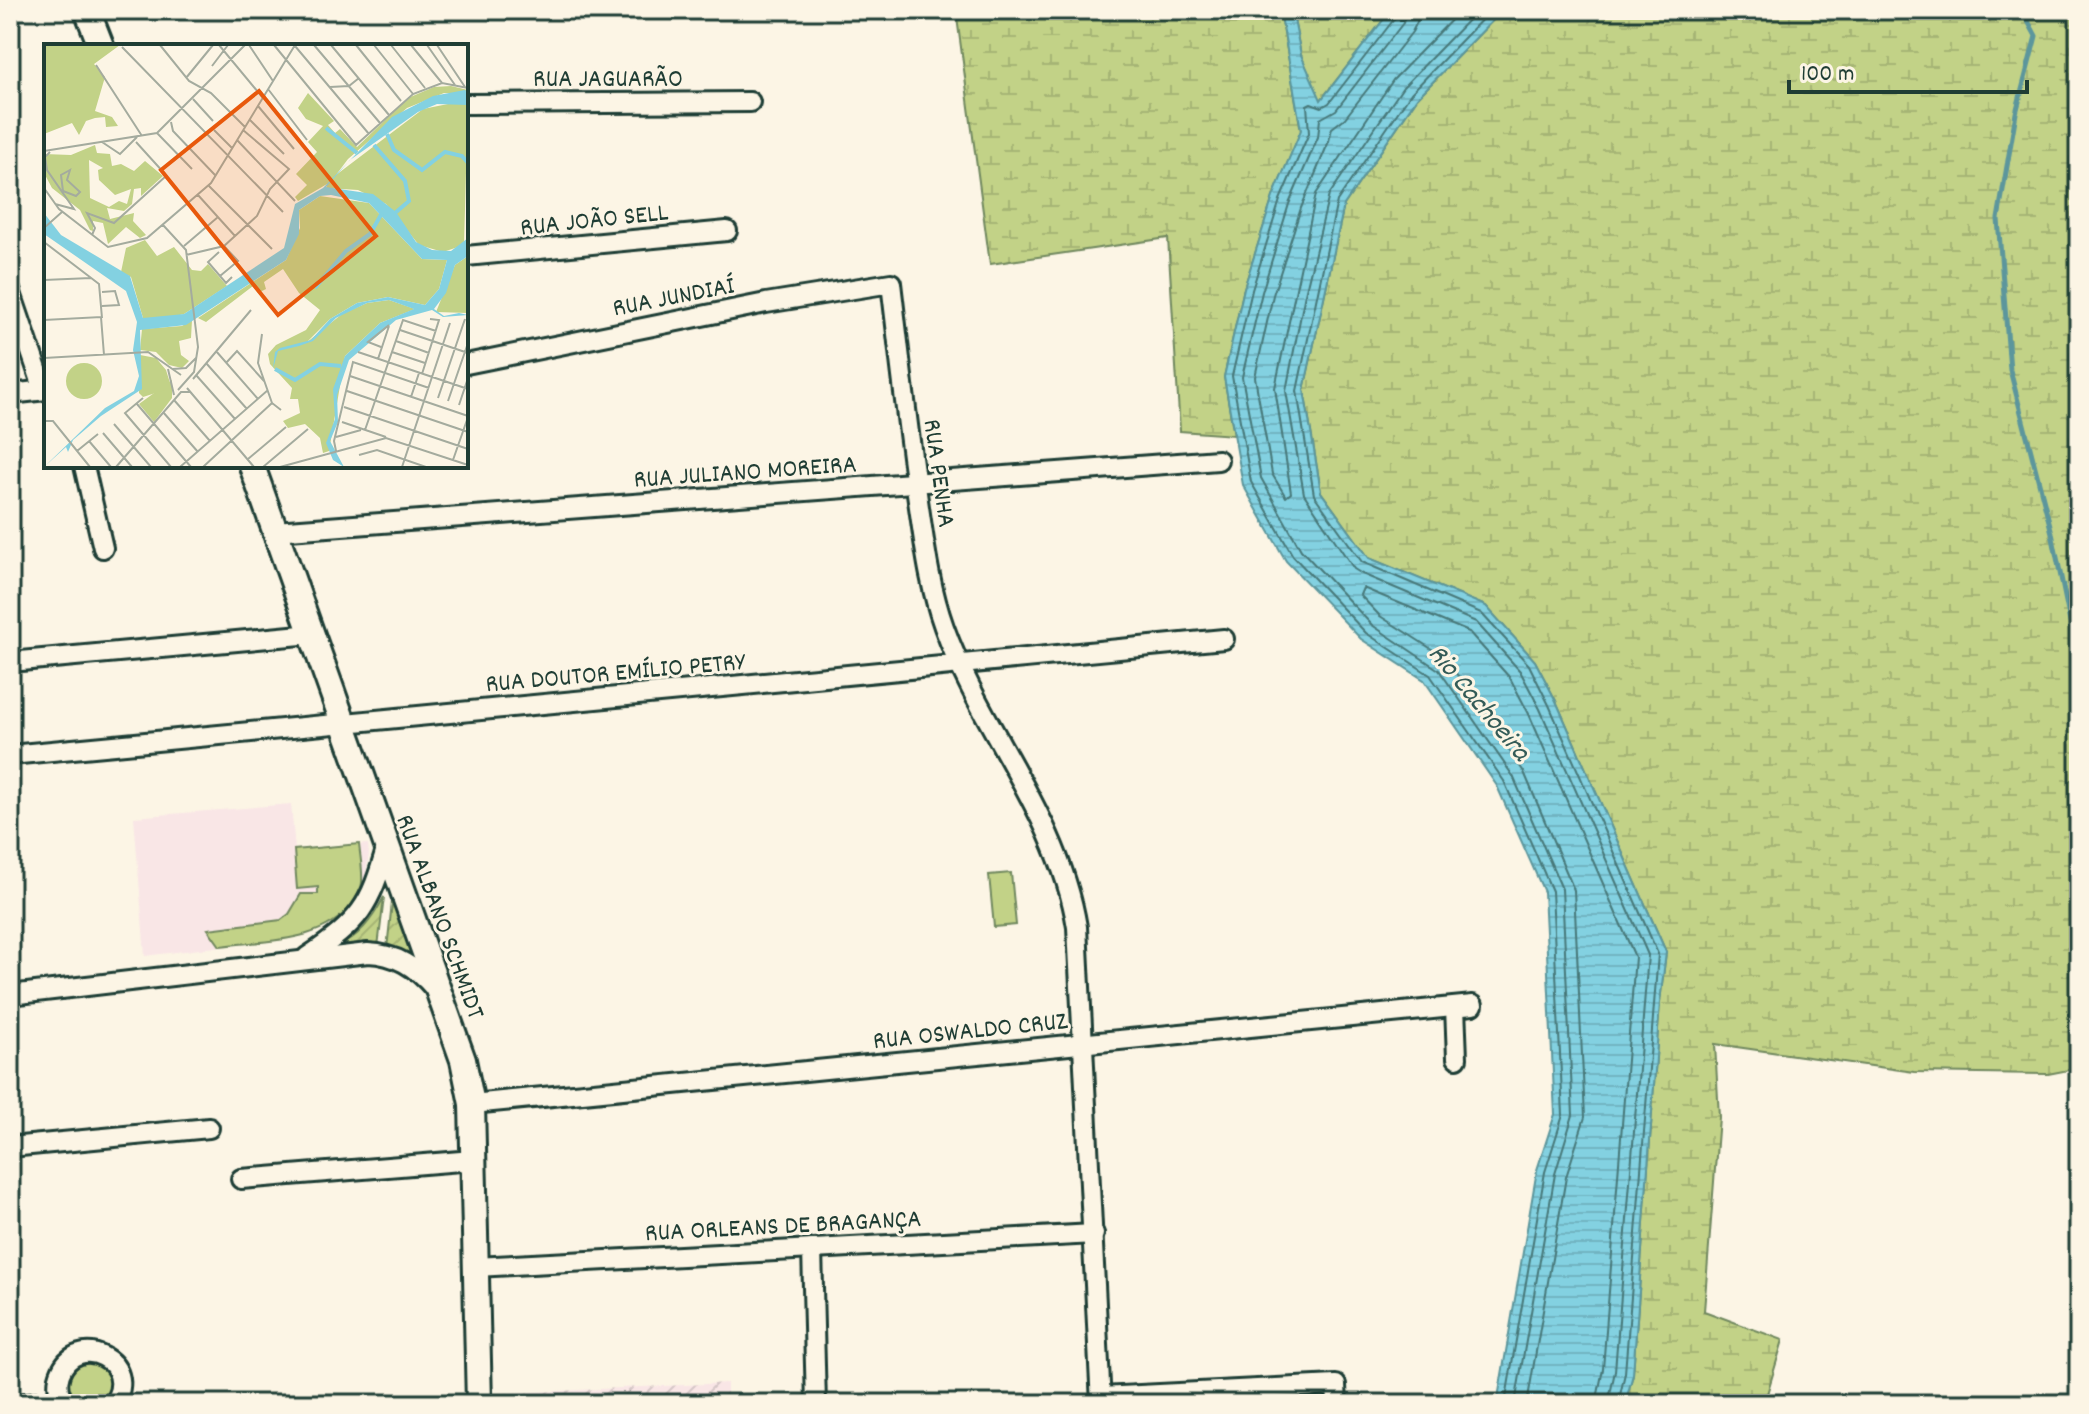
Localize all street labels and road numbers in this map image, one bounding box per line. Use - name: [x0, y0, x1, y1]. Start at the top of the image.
- street label: RUA JAGUARÃO: [533, 62, 683, 99]
- street label: RUA JOÃO SELL: [519, 195, 671, 248]
- street label: RUA JUNDIAÍ: [610, 268, 738, 328]
- street label: RUA PENHA: [912, 417, 963, 530]
- street label: RUA JULIANO MOREIRA: [632, 447, 858, 500]
- street label: RUA DOUTOR EMÍLIO PETRY: [484, 645, 748, 704]
- street label: RUA ALBANO SCHMIDT: [385, 810, 493, 1025]
- street label: RUA OSWALDO CRUZ: [871, 1004, 1070, 1061]
- street label: RUA ORLEANS DE BRAGANÇA: [644, 1202, 922, 1253]

